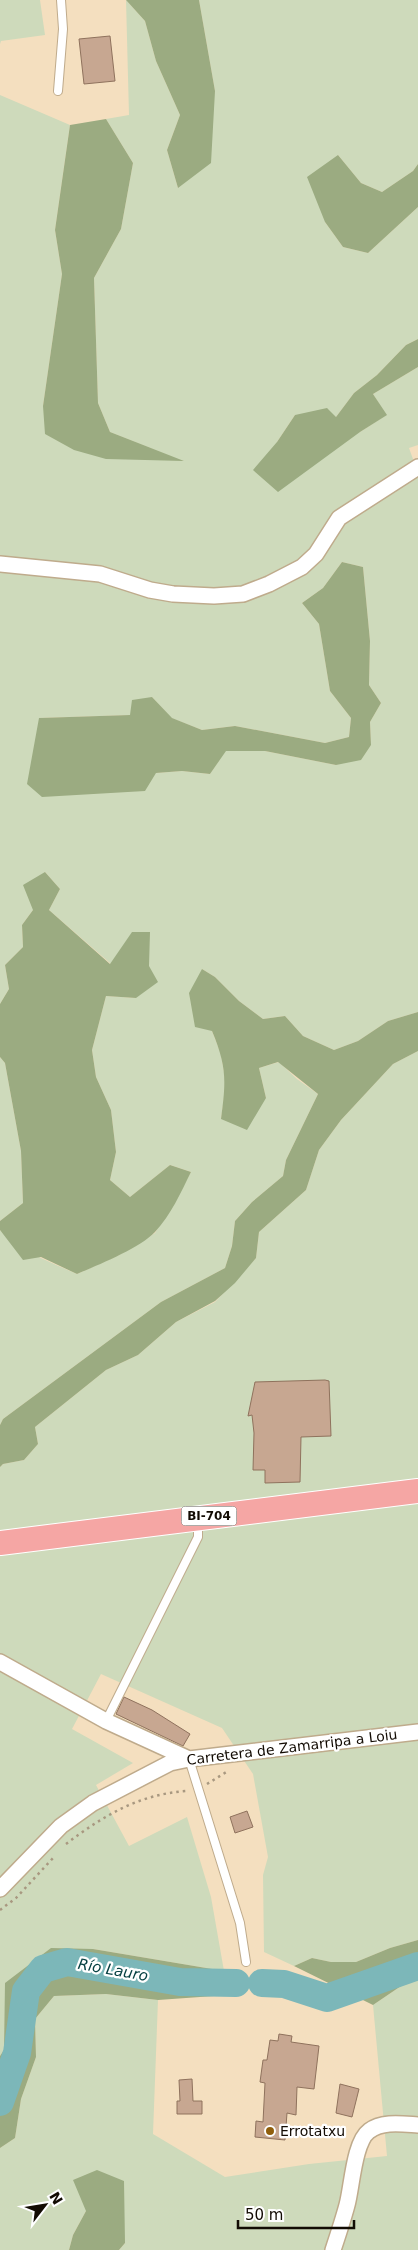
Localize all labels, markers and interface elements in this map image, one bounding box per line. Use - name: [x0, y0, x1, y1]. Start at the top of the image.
- road number: BI-704: [182, 1506, 236, 1525]
- street label: Carretera de Zamarripa a Loiu: [186, 1726, 398, 1768]
- water label: Río Lauro: [77, 1955, 149, 1985]
- place label: Errotatxu: [280, 2123, 345, 2139]
- marker: Errotatxu: [264, 2125, 276, 2137]
- north arrow: [20, 2180, 70, 2230]
- text: N: [46, 2189, 66, 2207]
- scale bar: [238, 2198, 354, 2230]
- text: 50 m: [245, 2206, 283, 2224]

